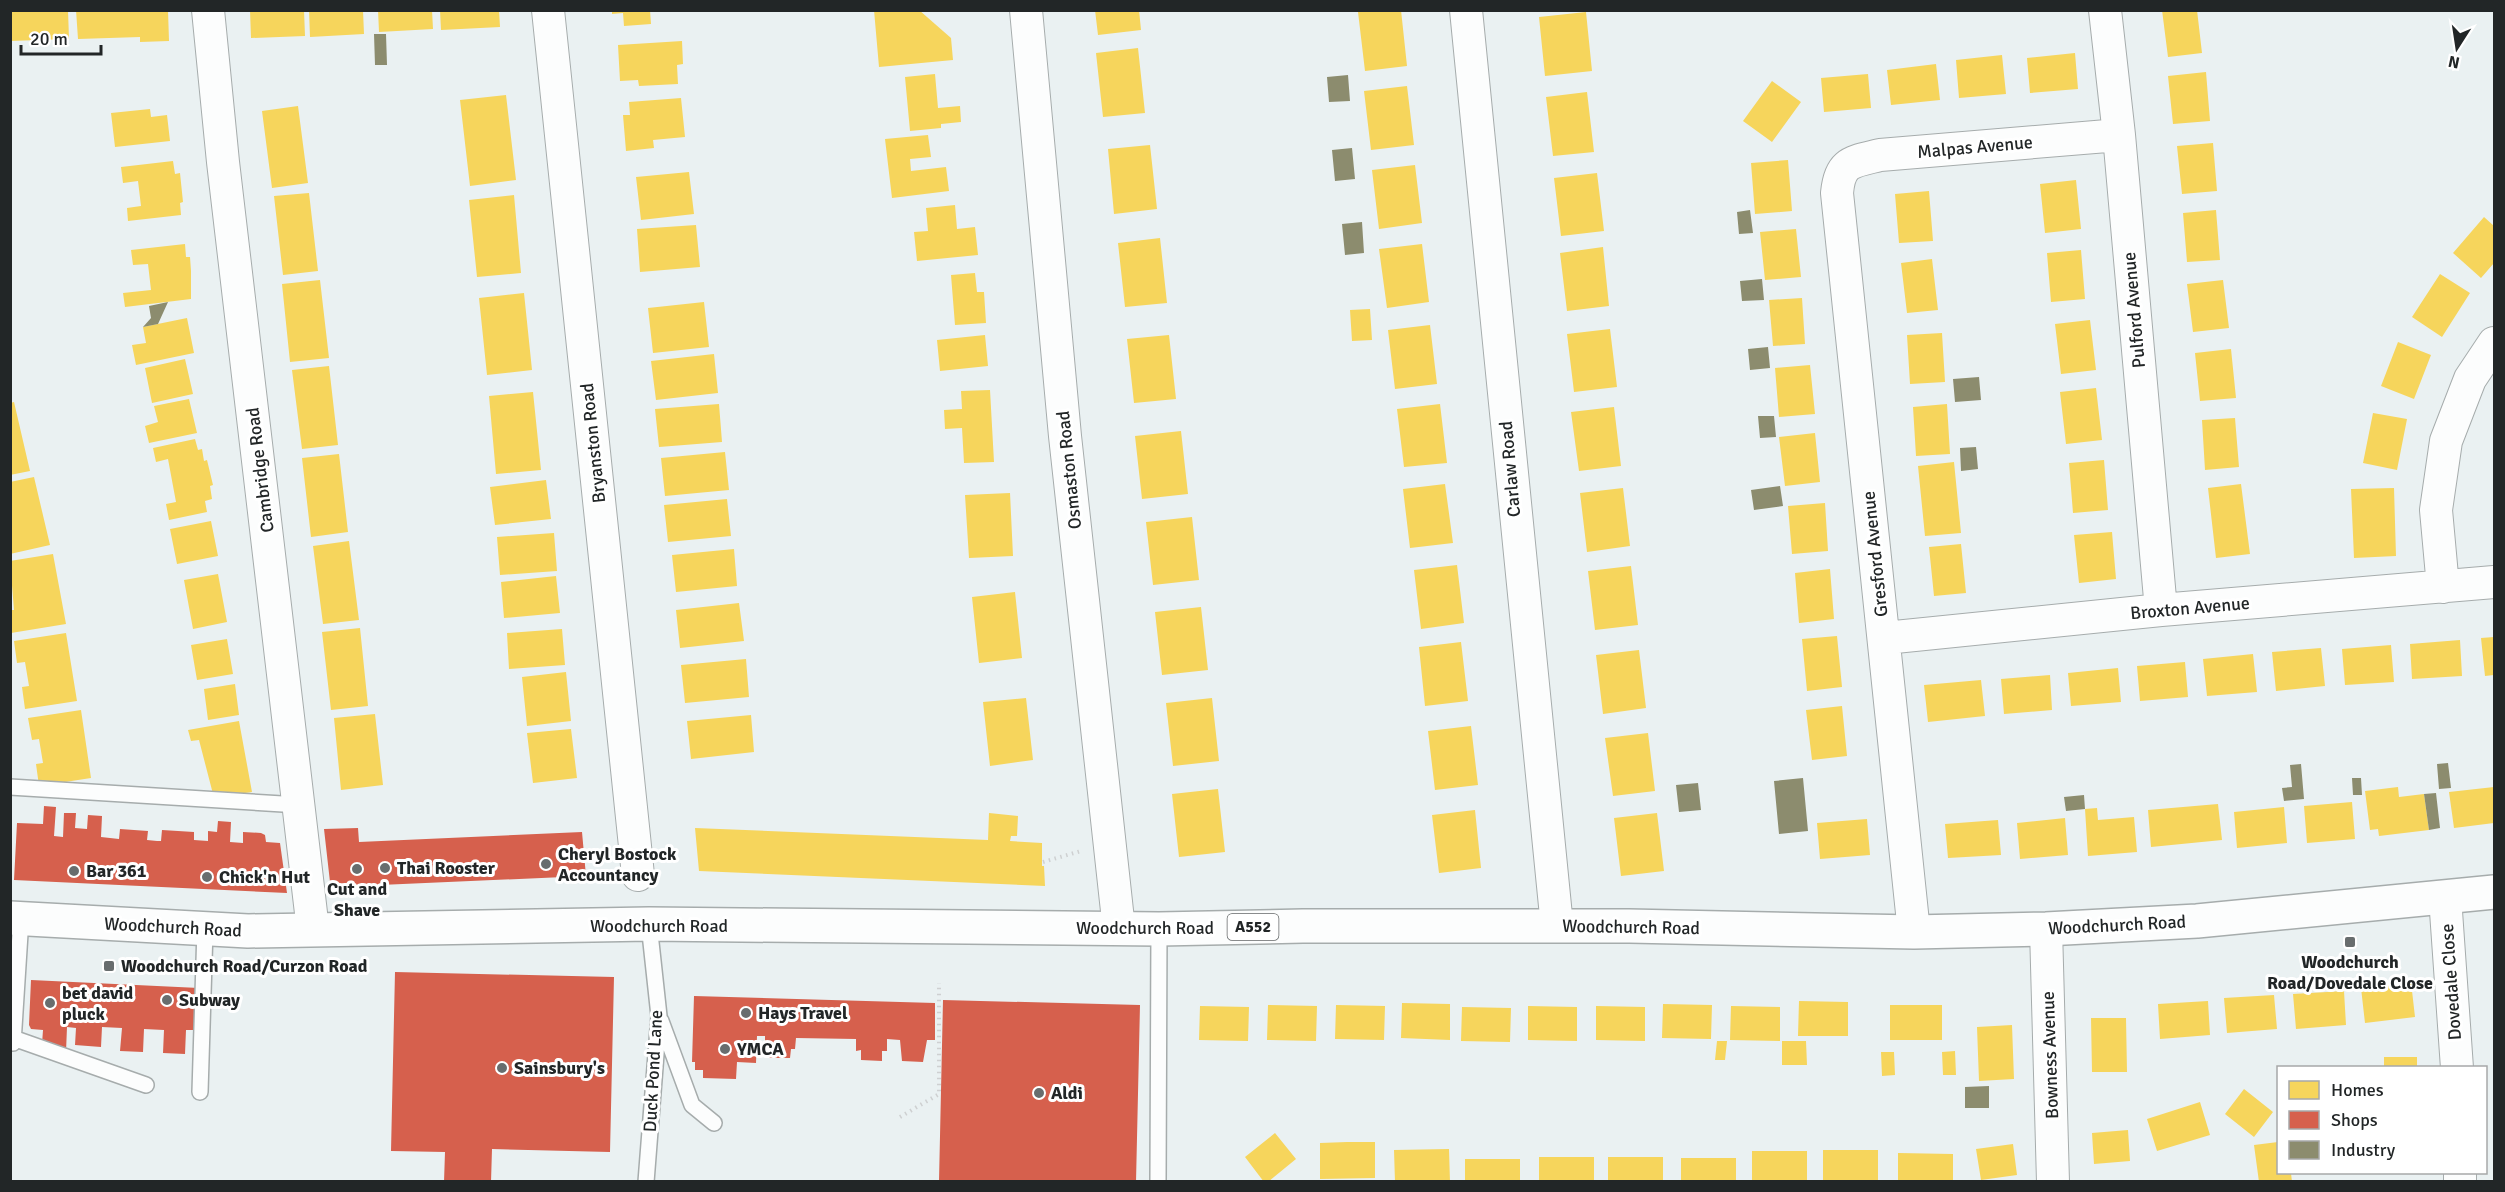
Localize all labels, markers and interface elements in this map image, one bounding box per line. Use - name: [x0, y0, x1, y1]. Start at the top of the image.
- scale bar: [21, 18, 100, 56]
- north arrow: [2427, 18, 2487, 78]
- text: 20 m: [30, 28, 68, 50]
- text: N: [2447, 51, 2462, 73]
- street label: Malpas Avenue: [1916, 131, 2034, 163]
- street label: Pulford Avenue: [2118, 251, 2150, 369]
- street label: Bryanston Road: [576, 382, 610, 504]
- street label: Cambridge Road: [241, 406, 279, 534]
- street label: Osmaston Road: [1052, 410, 1086, 530]
- street label: Carlaw Road: [1495, 420, 1525, 518]
- street label: Gresford Avenue: [1857, 490, 1893, 618]
- street label: Broxton Avenue: [2129, 592, 2251, 624]
- place label: Cheryl Bostock Accountancy: [558, 843, 677, 886]
- place label: Thai Rooster: [397, 857, 496, 879]
- marker: Cheryl Bostock Accountancy: [539, 857, 553, 871]
- place label: Bar 361: [86, 860, 147, 882]
- marker: Thai Rooster: [378, 861, 392, 875]
- marker: Cut and Shave: [350, 862, 364, 876]
- marker: Bar 361: [67, 864, 81, 878]
- place label: Chick'n Hut: [219, 866, 310, 888]
- marker: Chick'n Hut: [200, 870, 214, 884]
- place label: Cut and Shave: [327, 878, 387, 921]
- street label: Woodchurch Road: [2047, 910, 2187, 940]
- street label: Woodchurch Road: [103, 912, 243, 942]
- road number: A552: [1228, 914, 1278, 940]
- street label: Woodchurch Road: [590, 915, 728, 937]
- street label: Woodchurch Road: [1562, 915, 1700, 939]
- street label: Woodchurch Road: [1076, 917, 1214, 939]
- street label: Dovedale Close: [2436, 923, 2466, 1041]
- marker: Woodchurch Road/Dovedale Close: [2343, 935, 2357, 949]
- place label: Woodchurch Road/Dovedale Close: [2267, 951, 2433, 994]
- place label: Woodchurch Road/Curzon Road: [121, 955, 368, 977]
- marker: Woodchurch Road/Curzon Road: [102, 959, 116, 973]
- place label: bet david pluck: [62, 982, 134, 1025]
- place label: Subway: [179, 989, 240, 1011]
- street label: Bowness Avenue: [2037, 991, 2063, 1119]
- marker: Subway: [160, 993, 174, 1007]
- marker: bet david pluck: [43, 996, 57, 1010]
- place label: Hays Travel: [758, 1002, 848, 1024]
- marker: Hays Travel: [739, 1006, 753, 1020]
- street label: Duck Pond Lane: [639, 1009, 667, 1133]
- place label: YMCA: [736, 1038, 784, 1060]
- marker: YMCA: [718, 1042, 732, 1056]
- place label: Sainsbury's: [514, 1057, 605, 1079]
- marker: Sainsbury's: [495, 1061, 509, 1075]
- legend: [2277, 1066, 2487, 1174]
- text: Homes: [2331, 1079, 2384, 1101]
- place label: Aldi: [1051, 1082, 1083, 1104]
- marker: Aldi: [1032, 1086, 1046, 1100]
- text: Shops: [2331, 1109, 2378, 1131]
- text: Industry: [2331, 1139, 2396, 1161]

